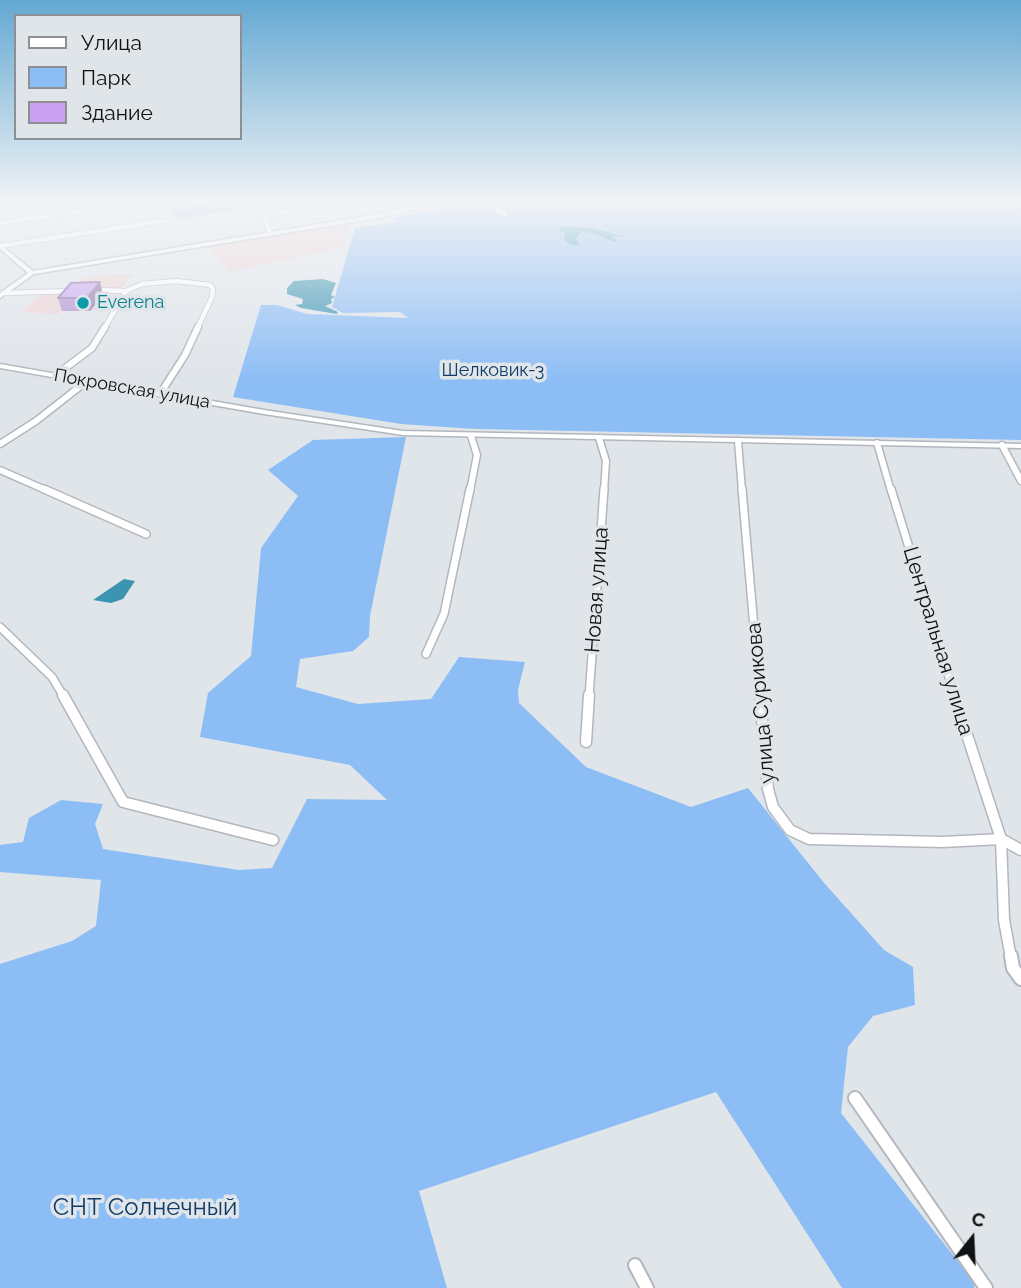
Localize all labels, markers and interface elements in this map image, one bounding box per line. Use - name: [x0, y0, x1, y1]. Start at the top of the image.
- legend: [14, 14, 242, 140]
- text: Улица: [81, 30, 142, 55]
- text: Парк: [81, 65, 131, 90]
- text: Здание: [81, 100, 153, 125]
- place label: Everena: [97, 292, 164, 314]
- marker: Everena: [75, 295, 91, 311]
- park label: Шелковик-3: [442, 360, 544, 382]
- street label: Покровская улица: [52, 365, 212, 413]
- street label: Новая улица: [580, 526, 614, 654]
- street label: Центральная улица: [897, 544, 979, 738]
- street label: улица Сурикова: [741, 621, 781, 785]
- park label: СНТ Солнечный: [53, 1194, 237, 1222]
- north arrow: [937, 1204, 1007, 1274]
- text: С: [969, 1207, 988, 1232]

